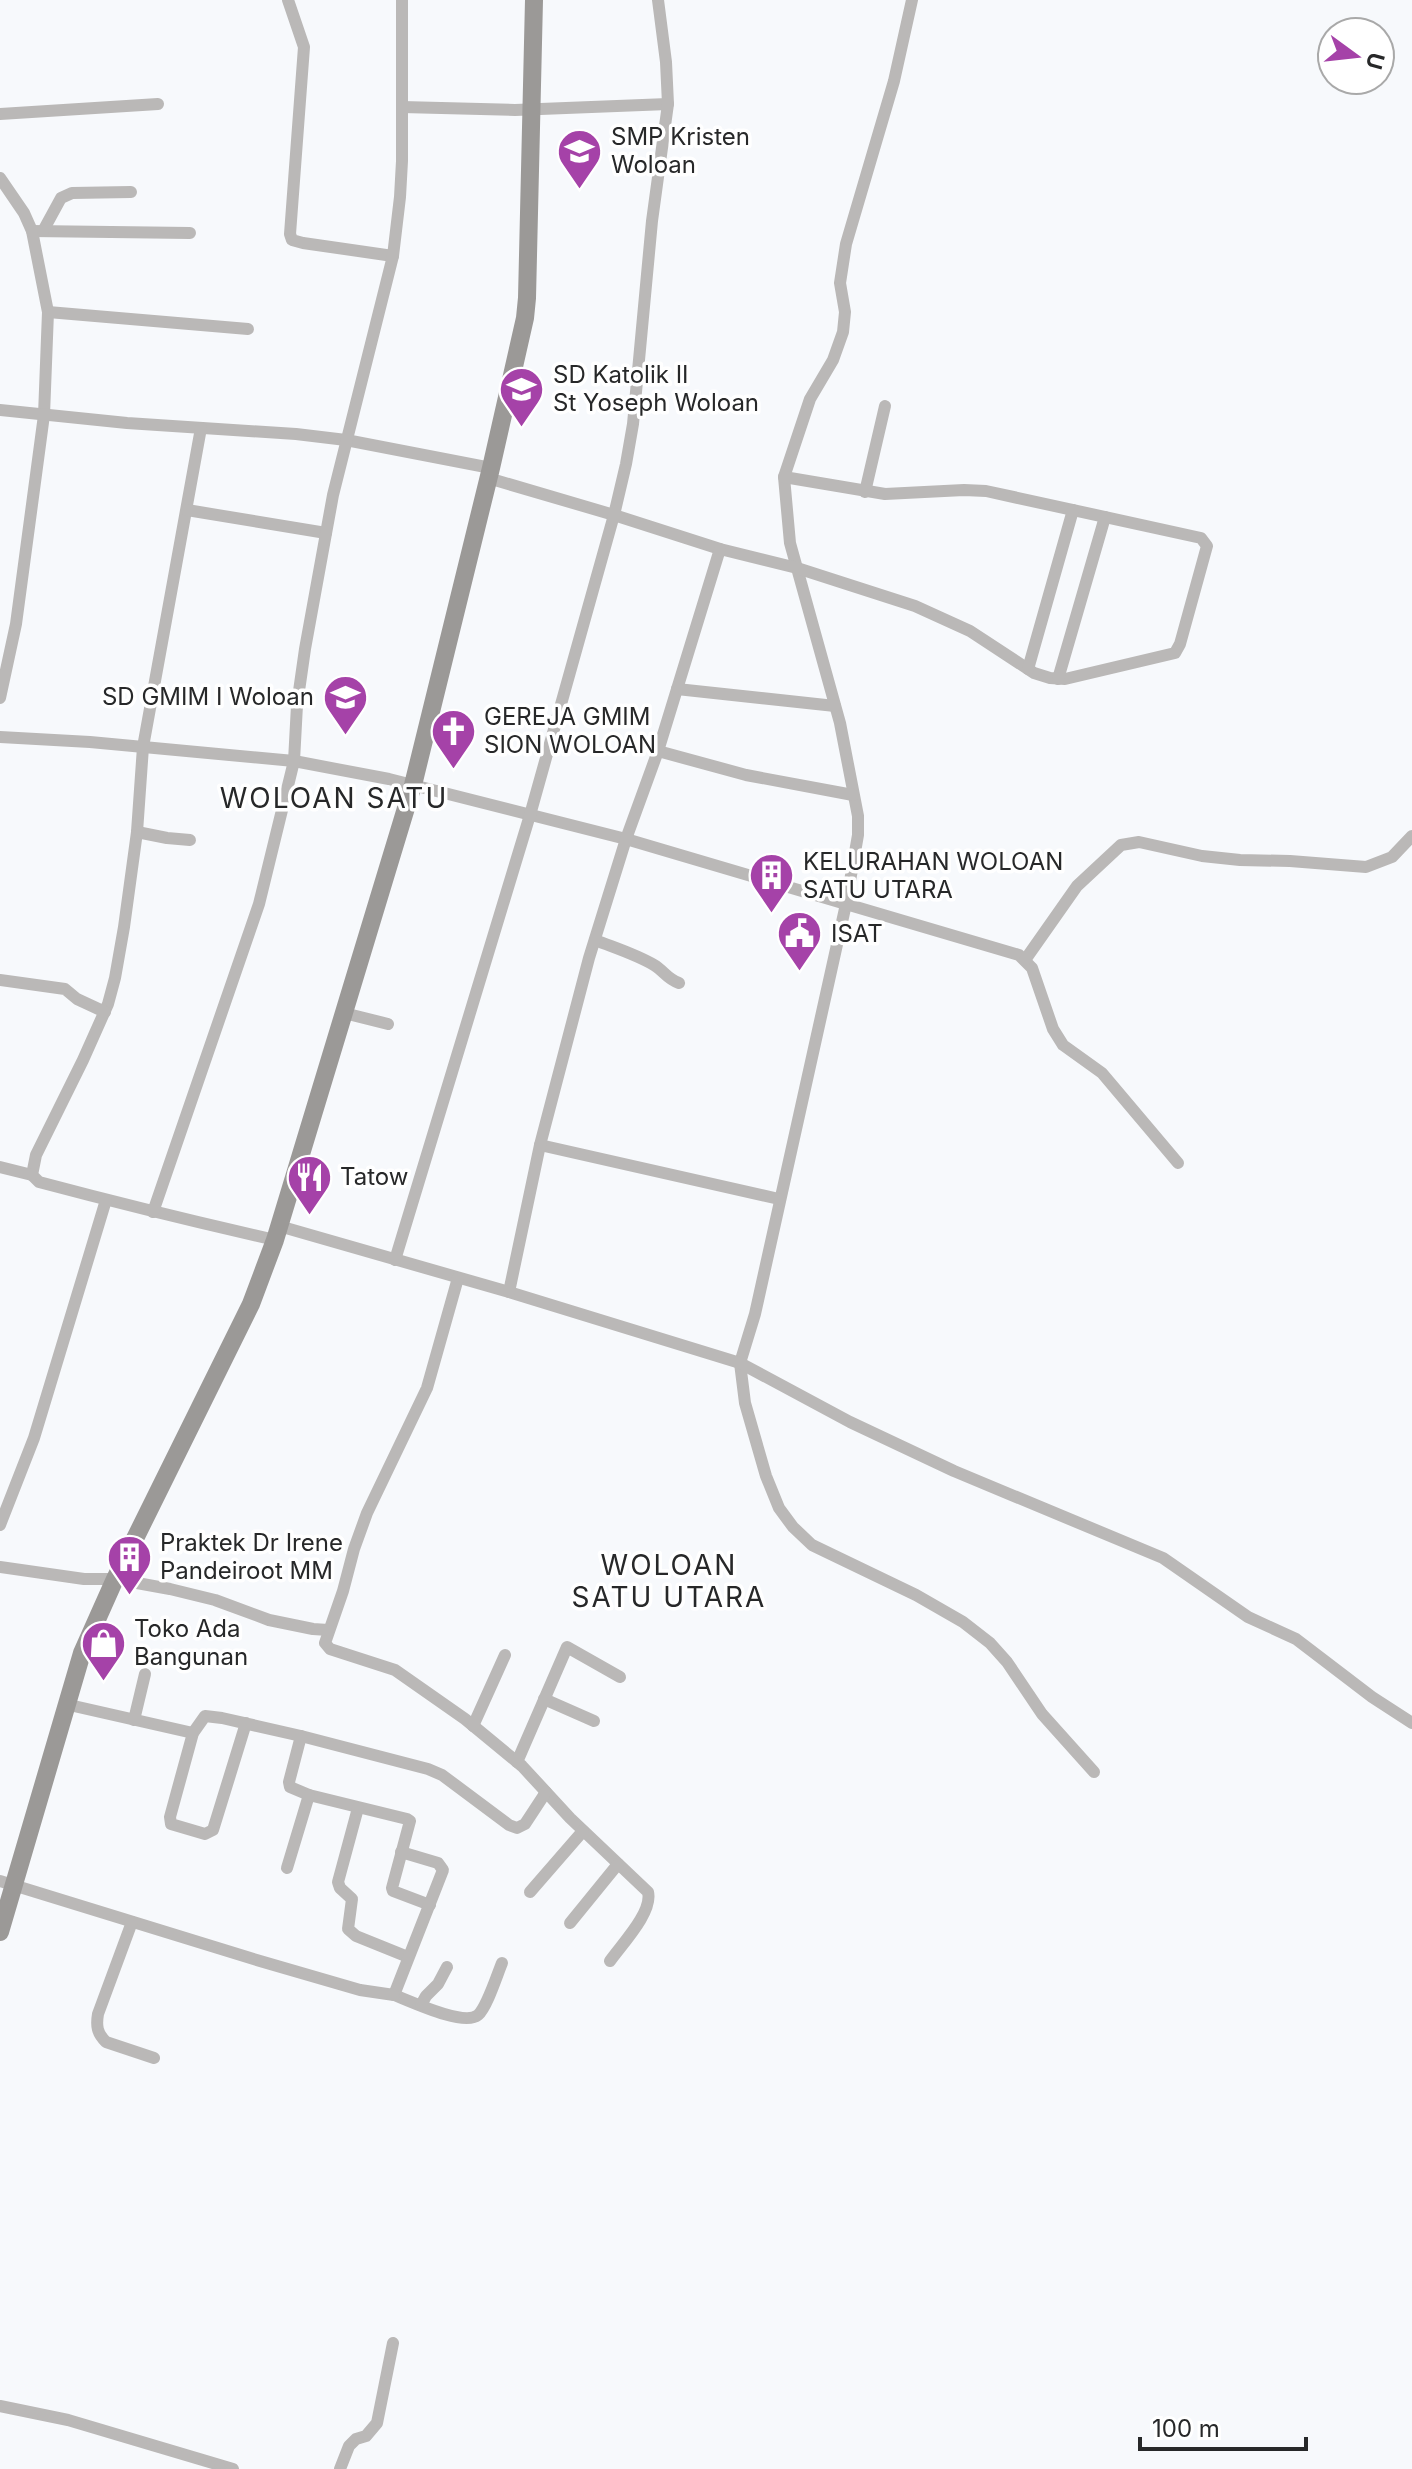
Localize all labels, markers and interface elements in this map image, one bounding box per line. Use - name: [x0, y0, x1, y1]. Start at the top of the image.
- north arrow: [1316, 16, 1396, 96]
- text: U: [1361, 50, 1390, 72]
- place label: SMP Kristen Woloan: [611, 122, 750, 179]
- school or university icon: SMP Kristen Woloan: [556, 127, 604, 190]
- place label: SD Katolik II St Yoseph Woloan: [553, 360, 759, 417]
- school or university icon: SD Katolik II St Yoseph Woloan: [498, 365, 546, 428]
- school or university icon: SD GMIM I Woloan: [321, 673, 369, 736]
- place label: SD GMIM I Woloan: [102, 682, 314, 711]
- place label: GEREJA GMIM SION WOLOAN: [484, 702, 656, 759]
- church icon: GEREJA GMIM SION WOLOAN: [429, 707, 477, 770]
- district label: WOLOAN SATU: [220, 781, 448, 815]
- place label: KELURAHAN WOLOAN SATU UTARA: [803, 847, 1063, 904]
- building icon: KELURAHAN WOLOAN SATU UTARA: [748, 852, 796, 915]
- public building icon: ISAT: [776, 910, 824, 973]
- place label: ISAT: [831, 919, 883, 948]
- restaurant icon: Tatow: [285, 1153, 333, 1216]
- place label: Tatow: [340, 1162, 408, 1191]
- place label: Praktek Dr Irene Pandeiroot MM: [160, 1528, 343, 1585]
- building icon: Praktek Dr Irene Pandeiroot MM: [105, 1533, 153, 1596]
- district label: WOLOAN SATU UTARA: [572, 1548, 766, 1614]
- place label: Toko Ada Bangunan: [134, 1614, 248, 1671]
- shop icon: Toko Ada Bangunan: [79, 1619, 127, 1682]
- scale bar: [1140, 2401, 1306, 2451]
- text: 100 m: [1152, 2414, 1220, 2443]

